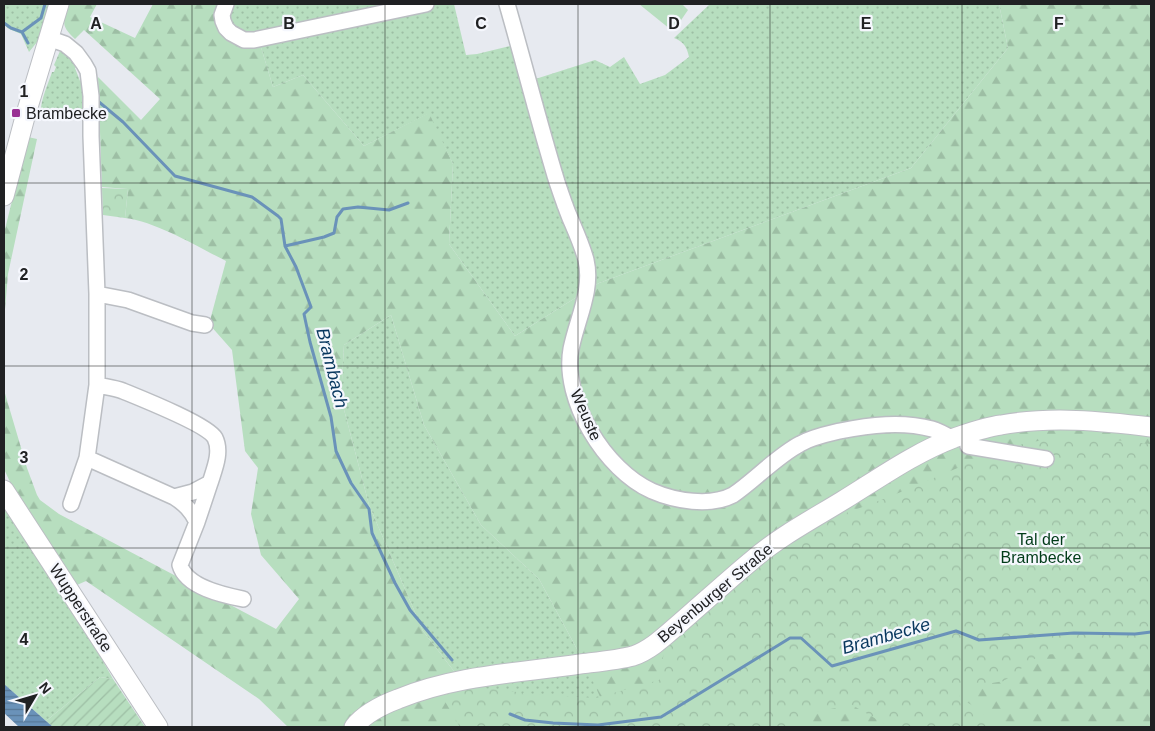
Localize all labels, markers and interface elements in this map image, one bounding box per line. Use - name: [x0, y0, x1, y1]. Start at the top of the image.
- text: A: [90, 15, 102, 32]
- text: B: [283, 15, 295, 32]
- text: C: [475, 15, 487, 32]
- text: D: [668, 15, 680, 32]
- text: E: [861, 15, 872, 32]
- text: F: [1054, 15, 1064, 32]
- text: 1: [20, 83, 29, 100]
- place label: Brambecke: [26, 105, 107, 122]
- marker: Brambecke: [10, 107, 22, 119]
- text: 2: [20, 266, 29, 283]
- water label: Brambach: [312, 326, 352, 410]
- street label: Weuste: [567, 387, 605, 443]
- text: 3: [20, 449, 29, 466]
- park label: Tal der Brambecke: [1001, 531, 1082, 566]
- street label: Beyenburger Straße: [654, 540, 776, 646]
- street label: Wupperstraße: [46, 561, 116, 655]
- water label: Brambecke: [839, 614, 933, 658]
- text: 4: [20, 631, 29, 648]
- north arrow: [10, 671, 60, 721]
- text: N: [36, 679, 55, 697]

